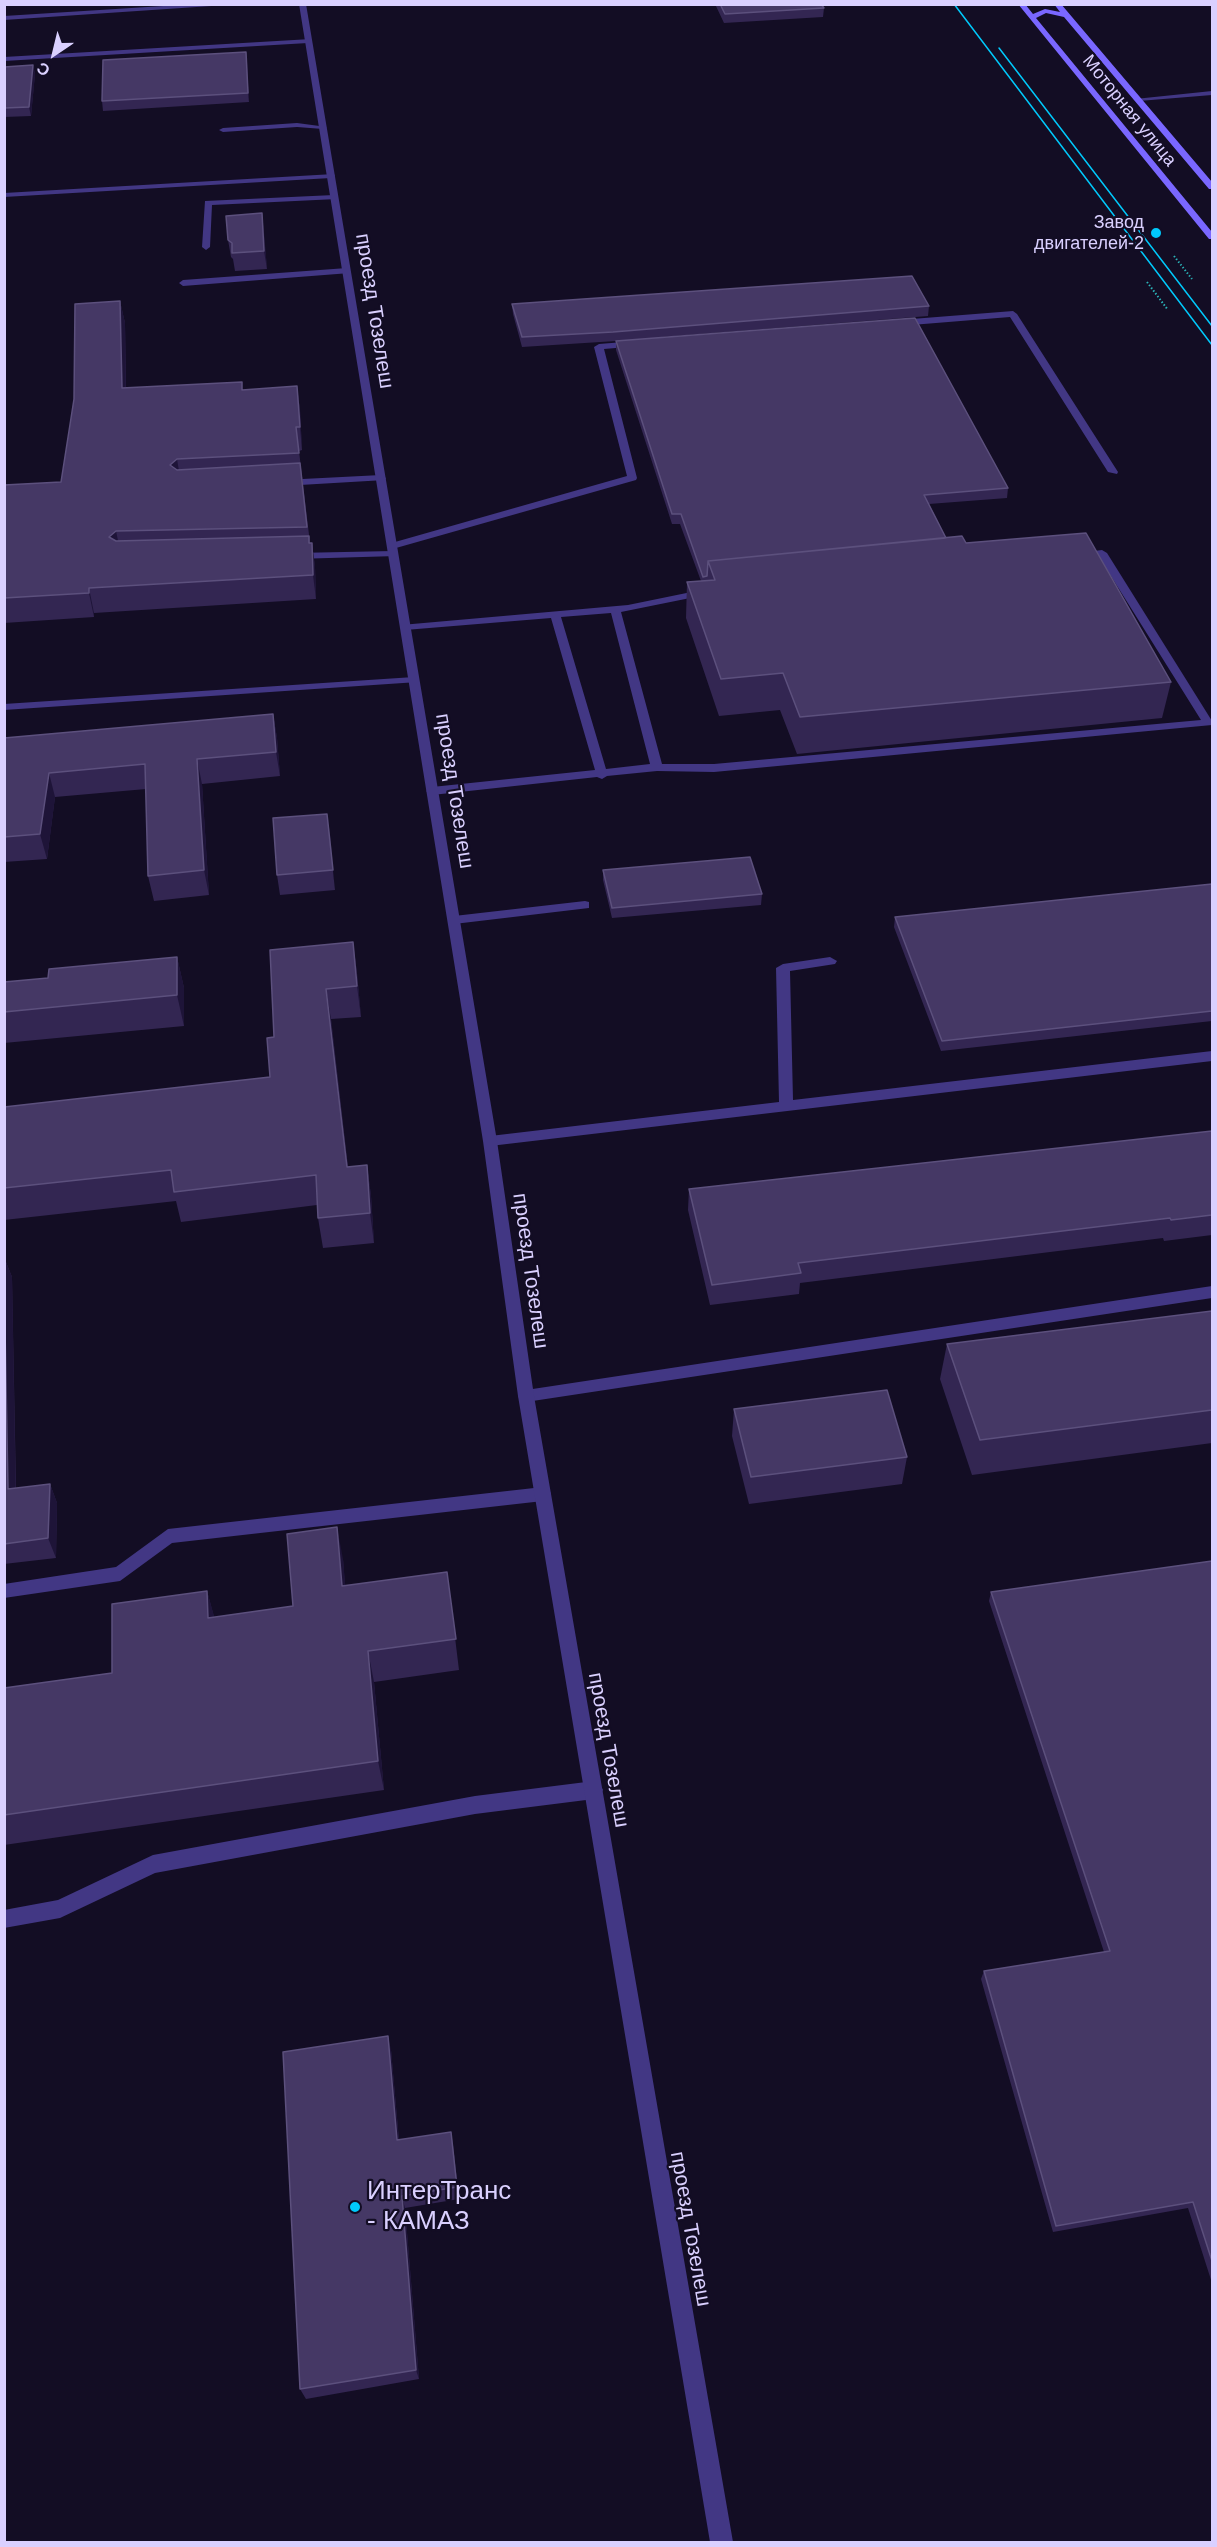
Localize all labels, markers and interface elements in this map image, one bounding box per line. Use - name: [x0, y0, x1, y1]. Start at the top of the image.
- north arrow: [24, 24, 84, 84]
- street label: Моторная улица: [1077, 51, 1181, 171]
- text: С: [34, 59, 53, 79]
- place label: Завод двигателей-2: [1034, 212, 1144, 254]
- marker: Завод двигателей-2: [1149, 226, 1163, 240]
- street label: проезд Тозелеш: [349, 232, 399, 390]
- street label: проезд Тозелеш: [429, 712, 479, 870]
- street label: проезд Тозелеш: [507, 1192, 553, 1350]
- street label: проезд Тозелеш: [582, 1671, 634, 1829]
- street label: проезд Тозелеш: [664, 2150, 716, 2308]
- place label: ИнтерТранс - КАМАЗ: [367, 2176, 511, 2238]
- marker: ИнтерТранс - КАМАЗ: [348, 2200, 362, 2214]

